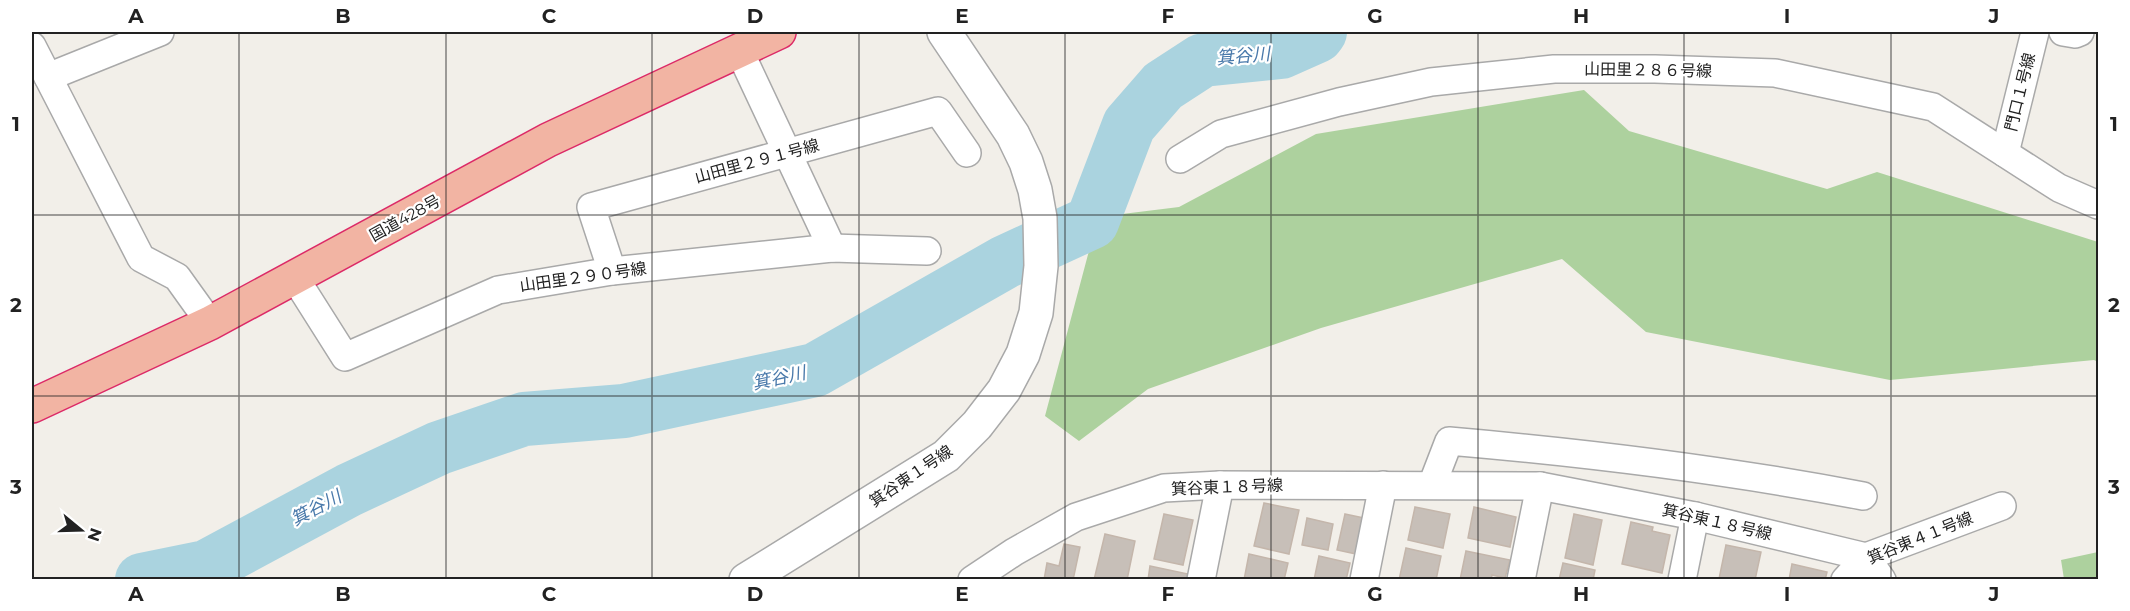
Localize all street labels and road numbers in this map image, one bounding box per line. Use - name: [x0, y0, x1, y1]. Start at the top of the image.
- street label: 門口１号線: [2001, 51, 2039, 133]
- street label: 山田里２８６号線: [1584, 59, 1712, 81]
- street label: 山田里２９１号線: [693, 135, 821, 187]
- street label: 国道428号: [366, 191, 444, 245]
- street label: 山田里２９０号線: [518, 259, 648, 295]
- street label: 箕谷東１号線: [866, 441, 956, 511]
- street label: 箕谷東１８号線: [1171, 476, 1283, 498]
- street label: 箕谷東１８号線: [1660, 500, 1774, 544]
- street label: 箕谷東４１号線: [1865, 508, 1975, 568]

